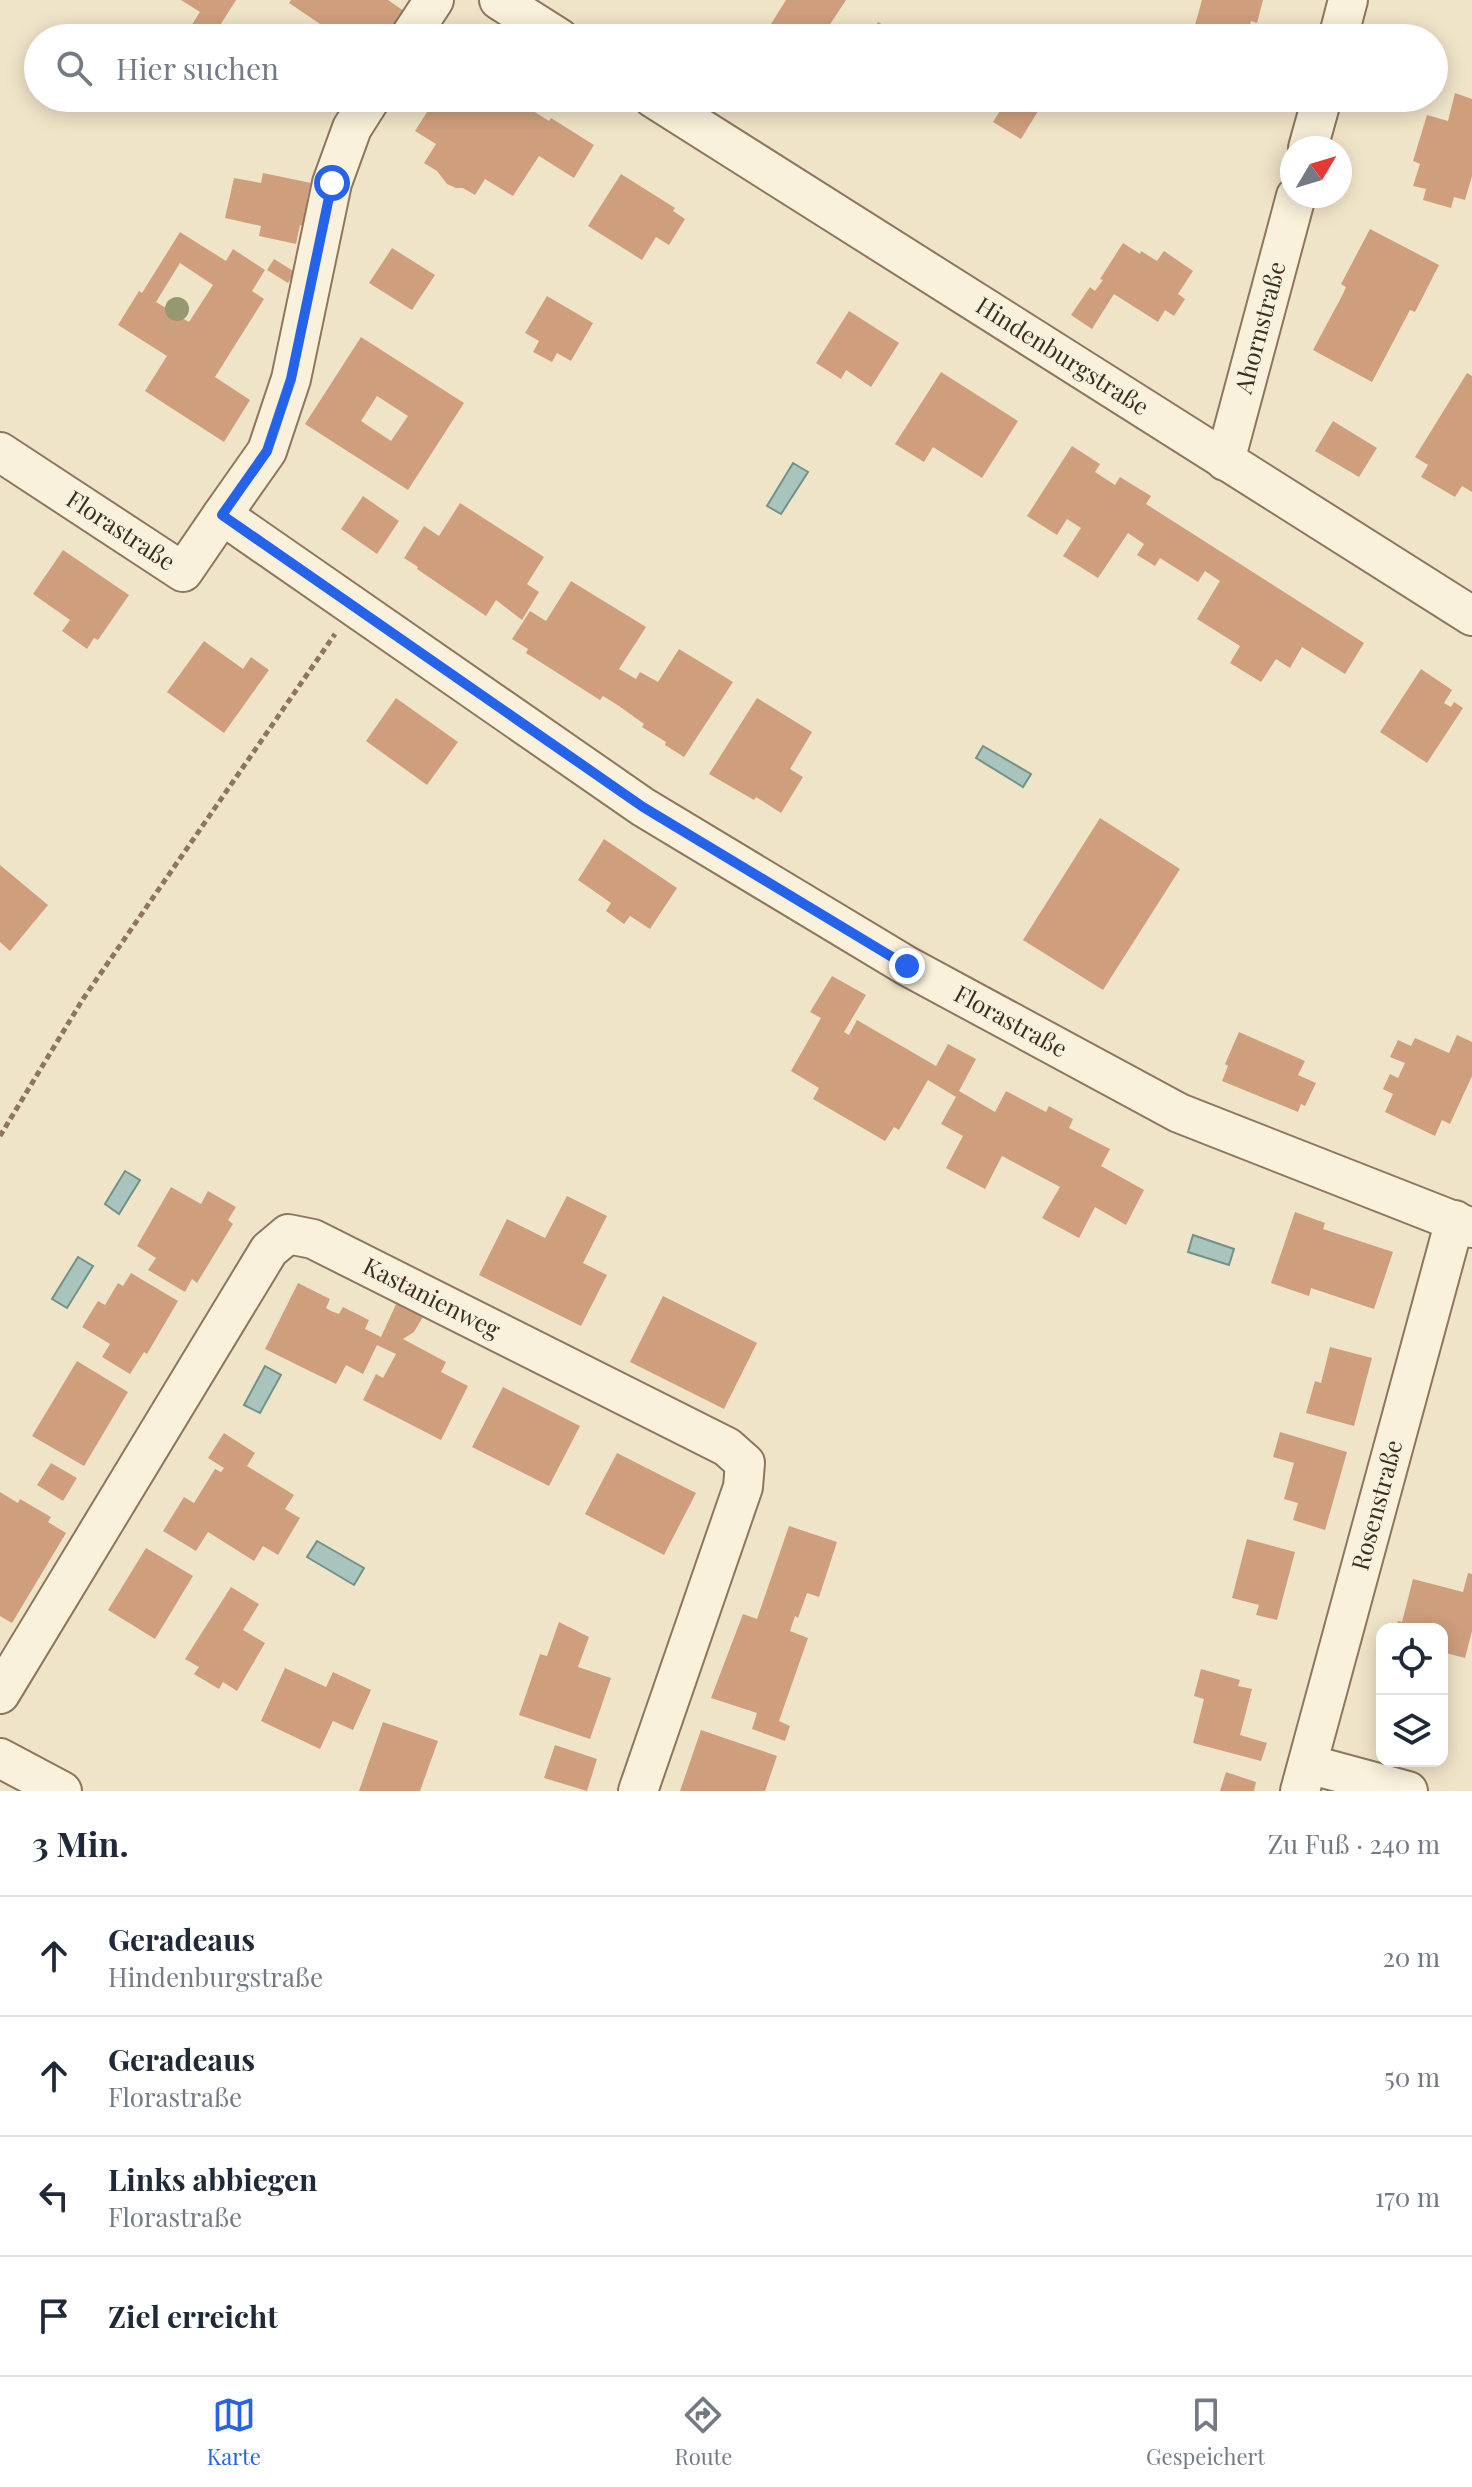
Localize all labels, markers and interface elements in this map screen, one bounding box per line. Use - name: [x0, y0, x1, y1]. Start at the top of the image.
- search box: [24, 24, 1448, 112]
- icon: search: [52, 46, 96, 90]
- text: Hier suchen: [116, 48, 279, 88]
- north arrow: [1280, 136, 1352, 208]
- route start: [314, 165, 350, 201]
- street label: Ahornstraße: [1226, 258, 1292, 398]
- street label: Hindenburgstraße: [971, 288, 1156, 422]
- street label: Florastraße: [61, 482, 182, 577]
- route end: [889, 948, 925, 984]
- street label: Florastraße: [949, 977, 1074, 1064]
- street label: Kastanienweg: [358, 1249, 507, 1345]
- street label: Rosenstraße: [1343, 1436, 1409, 1574]
- map controls: [1376, 1623, 1448, 1767]
- button: locate: [1376, 1623, 1448, 1695]
- button: layers: [1376, 1695, 1448, 1767]
- text: 3 Min.: [32, 1820, 129, 1866]
- text: Zu Fuß · 240 m: [1268, 1826, 1440, 1861]
- text: Geradeaus: [108, 1919, 255, 1959]
- icon: ahead: [32, 1934, 76, 1978]
- text: 20 m: [1382, 1939, 1440, 1974]
- text: Hindenburgstraße: [108, 1959, 323, 1994]
- text: Geradeaus: [108, 2039, 255, 2079]
- icon: ahead: [32, 2054, 76, 2098]
- text: 50 m: [1384, 2059, 1440, 2094]
- text: Florastraße: [108, 2079, 242, 2114]
- text: Links abbiegen: [108, 2159, 317, 2199]
- icon: left: [32, 2174, 76, 2218]
- text: 170 m: [1375, 2179, 1440, 2214]
- text: Florastraße: [108, 2199, 242, 2234]
- icon: arrive: [32, 2294, 76, 2338]
- text: Ziel erreicht: [108, 2296, 278, 2336]
- tab: Karte: [207, 2393, 261, 2471]
- tab: Route: [674, 2393, 732, 2471]
- tab: Gespeichert: [1146, 2393, 1265, 2471]

